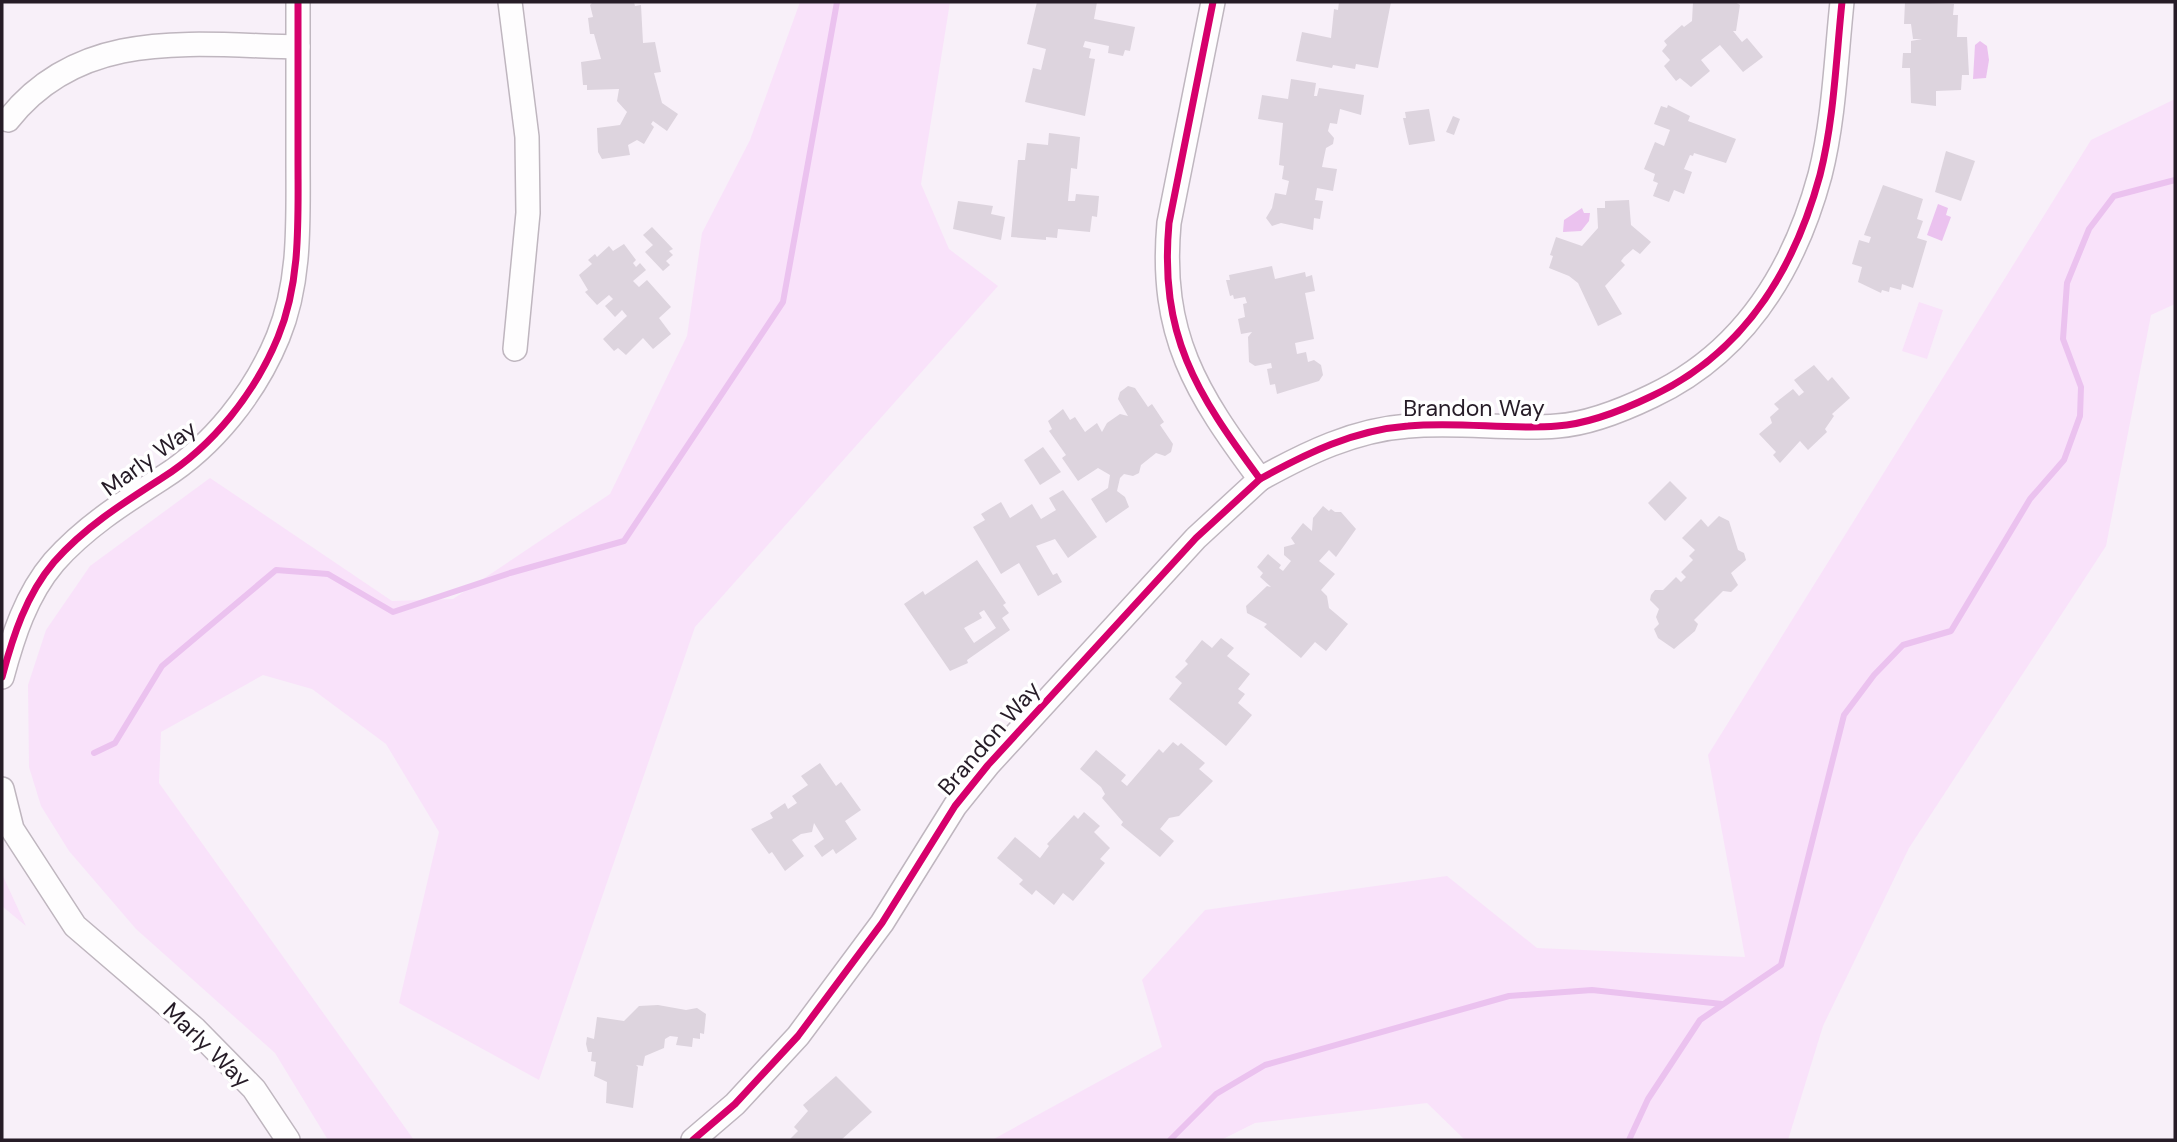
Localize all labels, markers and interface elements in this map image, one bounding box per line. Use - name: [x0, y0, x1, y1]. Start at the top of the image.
- street label: Brandon Way: [1403, 393, 1545, 423]
- street label: Marly Way: [95, 413, 203, 503]
- street label: Brandon Way: [931, 675, 1047, 801]
- street label: Marly Way: [157, 996, 257, 1094]

